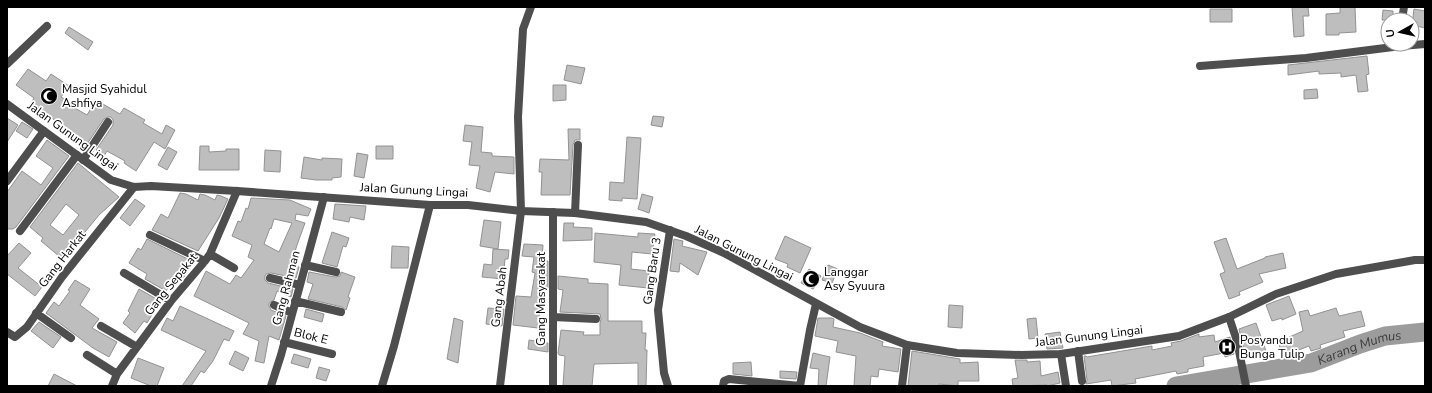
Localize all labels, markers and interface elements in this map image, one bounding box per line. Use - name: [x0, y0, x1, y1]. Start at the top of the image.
- north arrow: [1380, 12, 1420, 52]
- text: U: [1383, 28, 1399, 38]
- place label: Masjid Syahidul Ashfiya: [62, 81, 147, 111]
- mosque icon: Masjid Syahidul Ashfiya: [39, 86, 59, 106]
- street label: Jalan Gunung Lingai: [24, 97, 122, 174]
- street label: Jalan Gunung Lingai: [359, 179, 468, 201]
- street label: Jalan Gunung Lingai: [691, 221, 796, 285]
- street label: Gang Harkat: [35, 227, 90, 291]
- street label: Gang Baru 3: [639, 236, 665, 306]
- street label: Gang Sepakat: [141, 249, 202, 318]
- street label: Gang Rahman: [268, 249, 304, 327]
- street label: Gang Masyarakat: [533, 251, 549, 346]
- place label: Langgar Asy Syuura: [824, 264, 885, 294]
- street label: Gang Abah: [487, 266, 511, 328]
- mosque icon: Langgar Asy Syuura: [801, 269, 821, 289]
- street label: Jalan Gunung Lingai: [1033, 321, 1144, 351]
- street label: Blok E: [292, 324, 330, 348]
- water label: Karang Mumus: [1315, 326, 1402, 370]
- place label: Posyandu Bunga Tulip: [1240, 332, 1305, 362]
- hospital icon: Posyandu Bunga Tulip: [1217, 337, 1237, 357]

